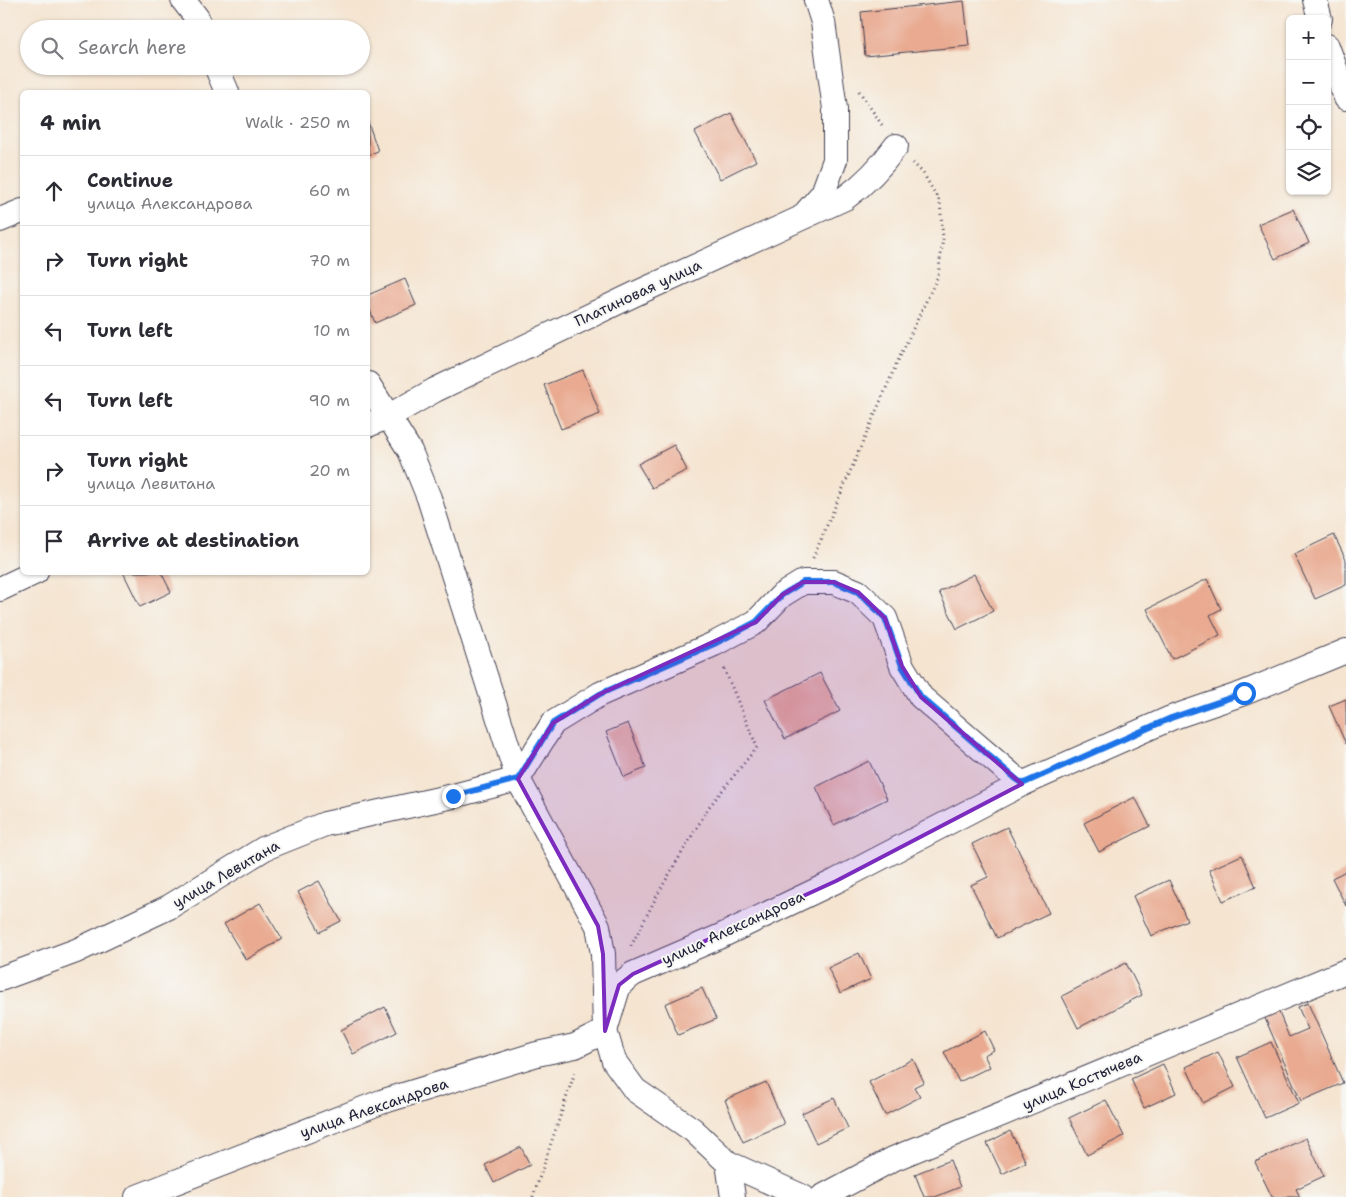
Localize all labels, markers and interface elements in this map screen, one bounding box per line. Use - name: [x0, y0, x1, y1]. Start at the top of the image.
- map controls: [1286, 15, 1331, 195]
- button: +: [1286, 15, 1331, 60]
- search box: [20, 20, 370, 75]
- icon: search: [38, 34, 66, 62]
- text: Search here: [78, 35, 187, 60]
- button: −: [1286, 60, 1331, 105]
- button: locate: [1286, 105, 1331, 150]
- text: 4 min: [40, 109, 101, 137]
- text: Walk · 250 m: [245, 112, 350, 133]
- button: layers: [1286, 150, 1331, 195]
- text: Continue: [87, 168, 173, 193]
- icon: ahead: [40, 177, 68, 205]
- text: 60 m: [309, 180, 350, 201]
- text: улица Александрова: [87, 193, 253, 214]
- icon: right: [40, 247, 68, 275]
- text: Turn right: [87, 248, 188, 273]
- text: 70 m: [309, 250, 350, 271]
- street label: Платиновая улица: [571, 255, 705, 331]
- icon: left: [40, 317, 68, 345]
- text: Turn left: [87, 318, 173, 343]
- text: 10 m: [313, 320, 350, 341]
- icon: left: [40, 387, 68, 415]
- text: Turn left: [87, 388, 173, 413]
- text: 90 m: [309, 390, 350, 411]
- text: Turn right: [87, 448, 188, 473]
- icon: right: [40, 457, 68, 485]
- text: 20 m: [309, 460, 350, 481]
- text: улица Левитана: [87, 473, 215, 494]
- icon: arrive: [40, 527, 68, 555]
- text: Arrive at destination: [87, 528, 299, 553]
- route start: [1233, 682, 1256, 705]
- route end: [442, 785, 465, 808]
- street label: улица Левитана: [169, 835, 284, 913]
- street label: улица Александрова: [658, 886, 808, 970]
- street label: улица Костычева: [1019, 1047, 1145, 1115]
- street label: улица Александрова: [297, 1073, 451, 1143]

